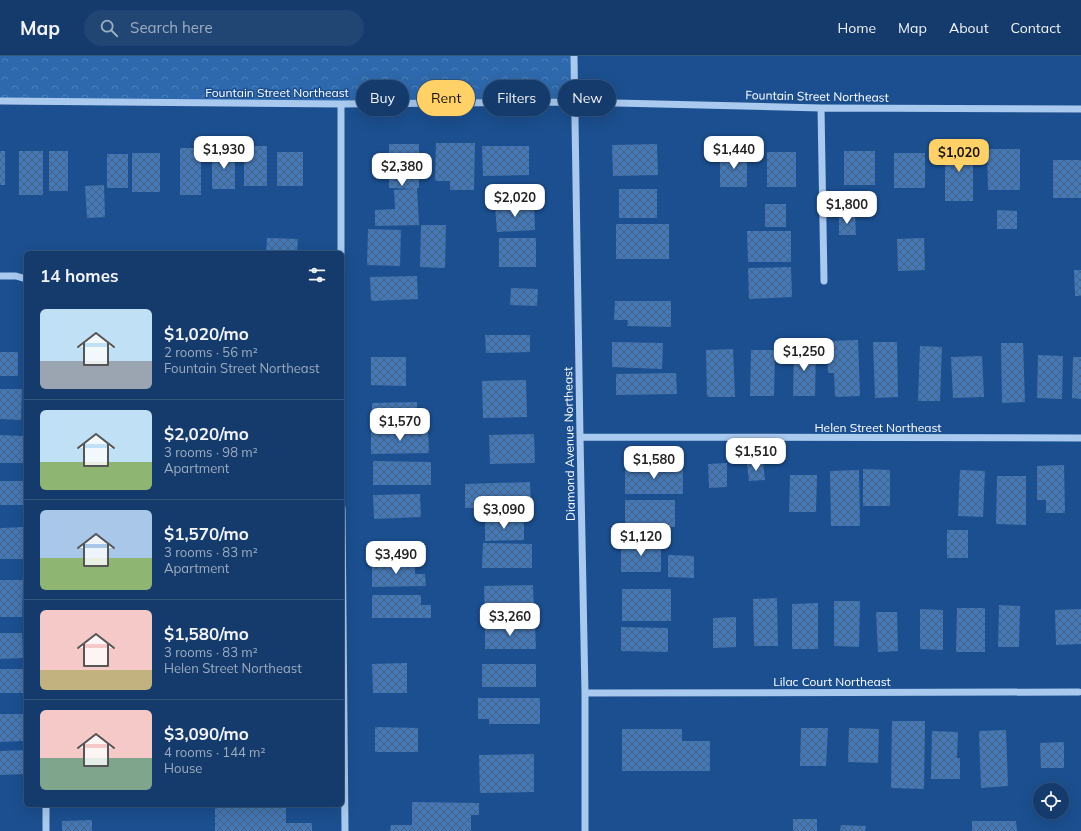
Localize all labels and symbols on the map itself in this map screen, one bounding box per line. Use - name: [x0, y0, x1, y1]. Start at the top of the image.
- street label: Fountain Street Northeast: [205, 85, 349, 100]
- street label: Fountain Street Northeast: [745, 87, 889, 105]
- pin: $1,930: [191, 136, 257, 170]
- pin: $1,440: [701, 136, 767, 170]
- pin: $1,020: [926, 139, 992, 173]
- pin: $2,380: [369, 153, 435, 187]
- pin: $2,020: [482, 184, 548, 218]
- pin: $1,800: [814, 191, 880, 225]
- pin: $1,250: [771, 338, 837, 372]
- street label: Diamond Avenue Northeast: [560, 367, 578, 521]
- pin: $1,570: [367, 408, 433, 442]
- street label: Helen Street Northeast: [814, 420, 942, 435]
- pin: $1,510: [723, 438, 789, 472]
- pin: $1,580: [621, 446, 687, 480]
- pin: $3,090: [471, 496, 537, 530]
- pin: $1,120: [608, 523, 674, 557]
- pin: $3,490: [363, 541, 429, 575]
- pin: $3,260: [477, 603, 543, 637]
- street label: Lilac Court Northeast: [773, 674, 891, 689]

